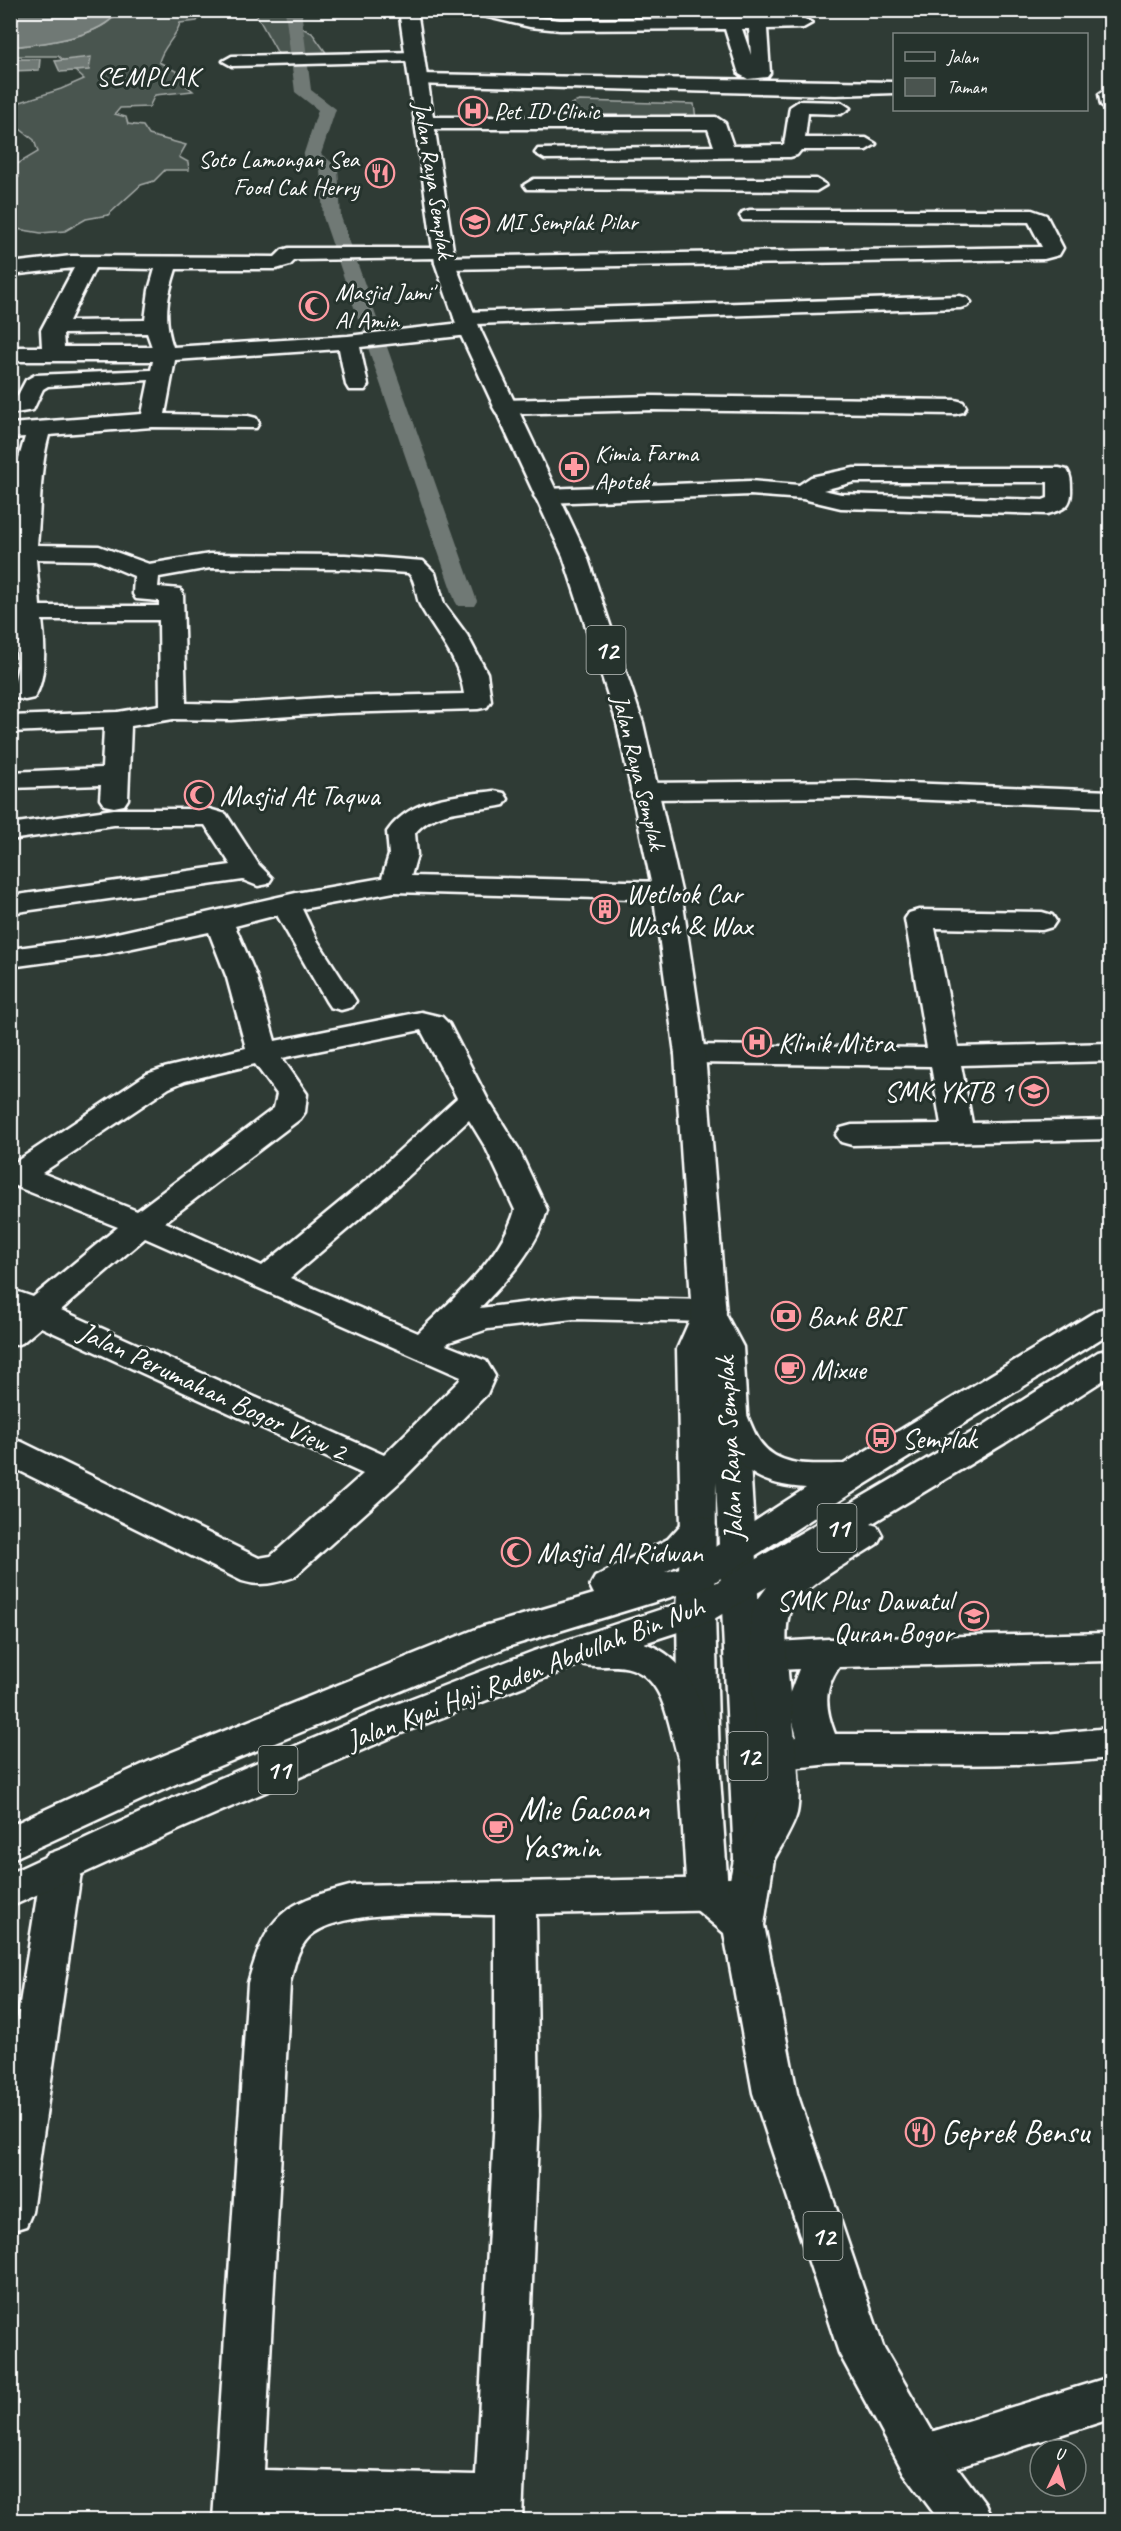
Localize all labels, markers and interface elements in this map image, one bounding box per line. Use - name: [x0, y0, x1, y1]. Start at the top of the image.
- legend: [893, 33, 1088, 111]
- text: Jalan: [946, 46, 979, 68]
- district label: SEMPLAK: [96, 60, 204, 93]
- text: Taman: [947, 76, 988, 98]
- hospital icon: Pet ID Clinic: [457, 95, 489, 127]
- place label: Pet ID Clinic: [494, 96, 601, 126]
- street label: Jalan Raya Semplak: [407, 98, 462, 263]
- place label: Soto Lamongan Sea Food Cak Herry: [198, 144, 361, 202]
- restaurant icon: Soto Lamongan Sea Food Cak Herry: [364, 157, 396, 189]
- school or university icon: MI Semplak Pilar: [459, 206, 491, 238]
- place label: MI Semplak Pilar: [496, 207, 640, 237]
- place label: Masjid Jami' Al Amin: [335, 277, 438, 335]
- mosque icon: Masjid Jami' Al Amin: [298, 290, 330, 322]
- place label: Kimia Farma Apotek: [595, 438, 700, 496]
- pharmacy icon: Kimia Farma Apotek: [558, 451, 590, 483]
- road number: 12: [586, 626, 626, 674]
- street label: Jalan Raya Semplak: [605, 691, 673, 855]
- place label: Masjid At Taqwa: [220, 778, 381, 813]
- mosque icon: Masjid At Taqwa: [183, 779, 215, 811]
- place label: Wetlook Car Wash & Wax: [626, 876, 754, 943]
- building icon: Wetlook Car Wash & Wax: [589, 893, 621, 925]
- place label: Klinik Mitra: [778, 1025, 896, 1060]
- hospital icon: Klinik Mitra: [741, 1026, 773, 1058]
- place label: SMK YKTB 1: [884, 1074, 1014, 1109]
- school or university icon: SMK YKTB 1: [1018, 1075, 1050, 1107]
- place label: Bank BRI: [807, 1299, 908, 1334]
- bank icon: Bank BRI: [770, 1300, 802, 1332]
- street label: Jalan Perumahan Bogor View 2: [72, 1313, 355, 1469]
- place label: Mixue: [811, 1352, 868, 1387]
- street label: Jalan Raya Semplak: [707, 1353, 751, 1544]
- cafe icon: Mixue: [774, 1353, 806, 1385]
- place label: Semplak: [902, 1421, 979, 1456]
- bus stop icon: Semplak: [865, 1422, 897, 1454]
- road number: 11: [818, 1504, 856, 1552]
- place label: Masjid Al Ridwan: [537, 1535, 704, 1570]
- mosque icon: Masjid Al Ridwan: [500, 1536, 532, 1568]
- place label: SMK Plus Dawatul Quran Bogor: [776, 1583, 958, 1650]
- street label: Jalan Kyai Haji Raden Abdullah Bin Nuh: [339, 1588, 711, 1758]
- school or university icon: SMK Plus Dawatul Quran Bogor: [958, 1600, 990, 1632]
- road number: 12: [728, 1732, 768, 1780]
- road number: 11: [258, 1746, 298, 1794]
- place label: Mie Gacoan Yasmin: [519, 1788, 650, 1868]
- cafe icon: Mie Gacoan Yasmin: [482, 1812, 514, 1844]
- place label: Geprek Bensu: [941, 2111, 1091, 2153]
- restaurant icon: Geprek Bensu: [904, 2116, 936, 2148]
- road number: 12: [804, 2212, 842, 2260]
- north arrow: [1028, 2438, 1088, 2498]
- text: U: [1055, 2444, 1067, 2465]

